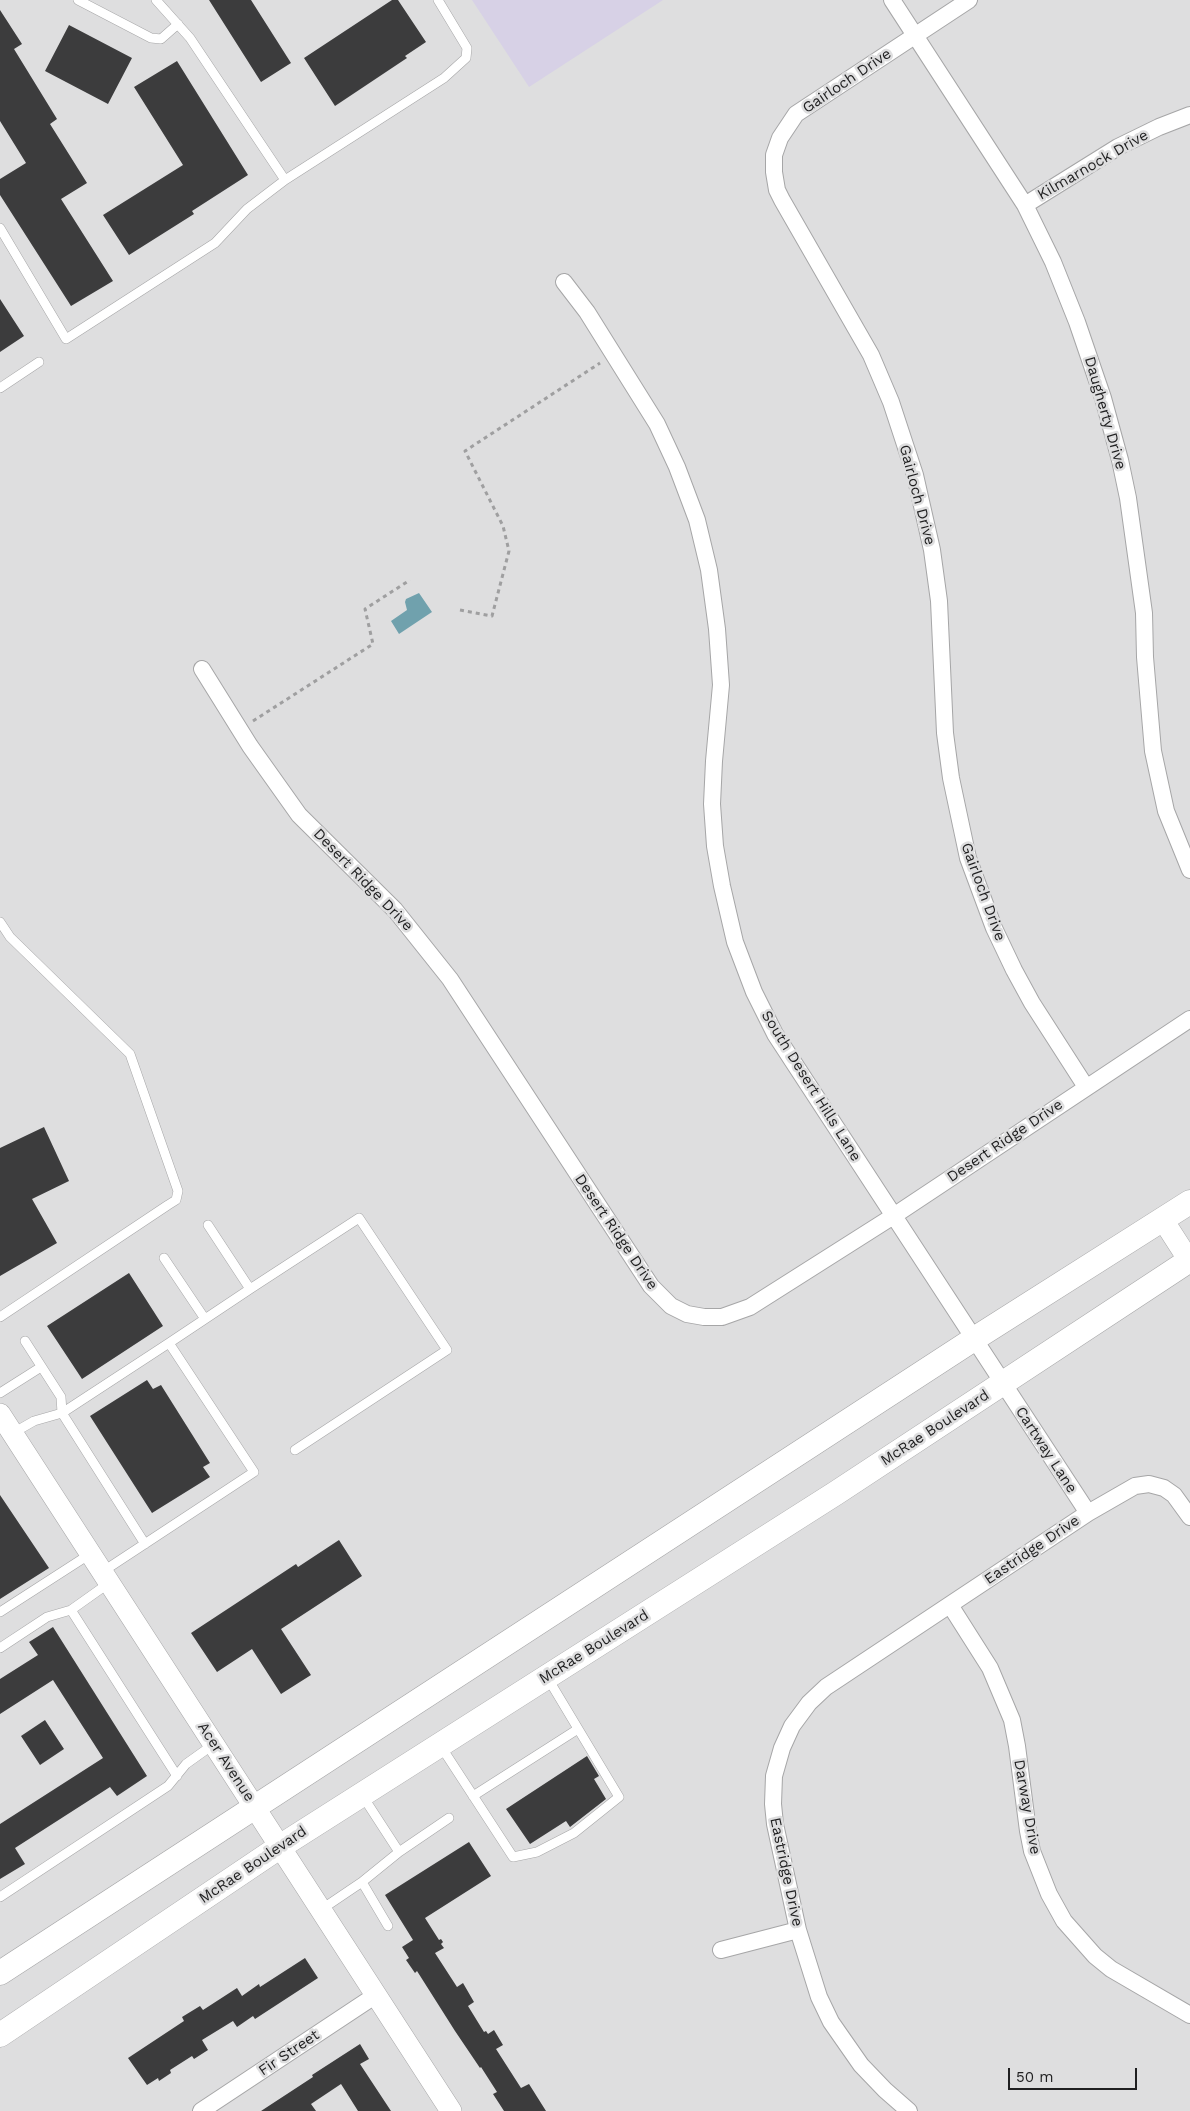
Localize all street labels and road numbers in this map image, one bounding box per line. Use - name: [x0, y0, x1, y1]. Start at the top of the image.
- street label: Gairloch Drive: [799, 45, 895, 117]
- street label: Kilmarnock Drive: [1034, 126, 1152, 204]
- street label: Daugherty Drive: [1080, 354, 1130, 472]
- street label: Gairloch Drive: [895, 443, 939, 547]
- street label: Desert Ridge Drive: [309, 825, 417, 935]
- street label: Gairloch Drive: [957, 840, 1009, 944]
- street label: South Desert Hills Lane: [757, 1007, 865, 1165]
- street label: Desert Ridge Drive: [944, 1096, 1066, 1186]
- street label: Desert Ridge Drive: [571, 1171, 661, 1293]
- street label: McRae Boulevard: [877, 1386, 993, 1470]
- street label: Cartway Lane: [1011, 1403, 1081, 1497]
- street label: Eastridge Drive: [981, 1512, 1083, 1588]
- street label: McRae Boulevard: [536, 1606, 652, 1688]
- street label: Acer Avenue: [194, 1719, 258, 1805]
- street label: Darway Drive: [1010, 1758, 1044, 1856]
- street label: Eastridge Drive: [766, 1816, 806, 1928]
- street label: McRae Boulevard: [196, 1822, 310, 1908]
- street label: Fir Street: [255, 2026, 323, 2080]

